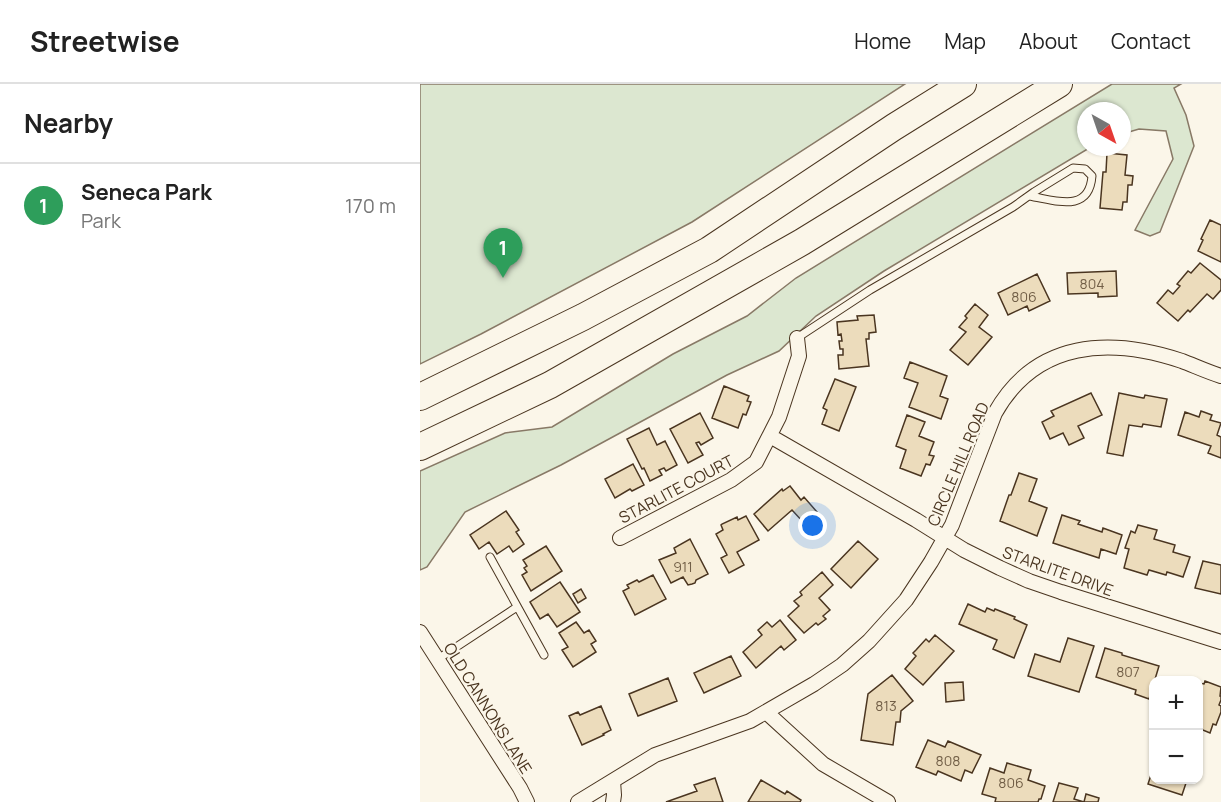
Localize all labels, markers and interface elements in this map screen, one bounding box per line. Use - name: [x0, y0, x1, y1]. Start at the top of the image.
- text: Streetwise: [30, 22, 180, 60]
- text: Home: [854, 27, 911, 55]
- text: Map: [944, 27, 986, 55]
- text: About: [1019, 27, 1078, 55]
- text: Contact: [1111, 27, 1191, 55]
- north arrow: [1077, 102, 1131, 156]
- text: Nearby: [24, 105, 113, 141]
- text: Seneca Park: [81, 177, 212, 207]
- text: 1: [39, 192, 48, 219]
- text: 170 m: [345, 192, 396, 219]
- text: Park: [81, 207, 121, 234]
- pin: 1: [484, 228, 523, 278]
- house number: 804: [1080, 274, 1104, 293]
- house number: 806: [1011, 287, 1037, 306]
- street label: CIRCLE HILL ROAD: [922, 398, 994, 529]
- street label: STARLITE COURT: [615, 449, 738, 529]
- your location: [798, 511, 827, 540]
- street label: STARLITE DRIVE: [1000, 541, 1116, 601]
- house number: 911: [673, 557, 693, 576]
- street label: OLD CANNONS LANE: [439, 638, 537, 778]
- house number: 807: [1116, 662, 1140, 681]
- map controls: [1149, 676, 1203, 784]
- button: +: [1149, 676, 1203, 730]
- house number: 813: [875, 696, 897, 715]
- button: −: [1149, 730, 1203, 784]
- house number: 808: [936, 751, 960, 770]
- house number: 806: [998, 773, 1024, 792]

